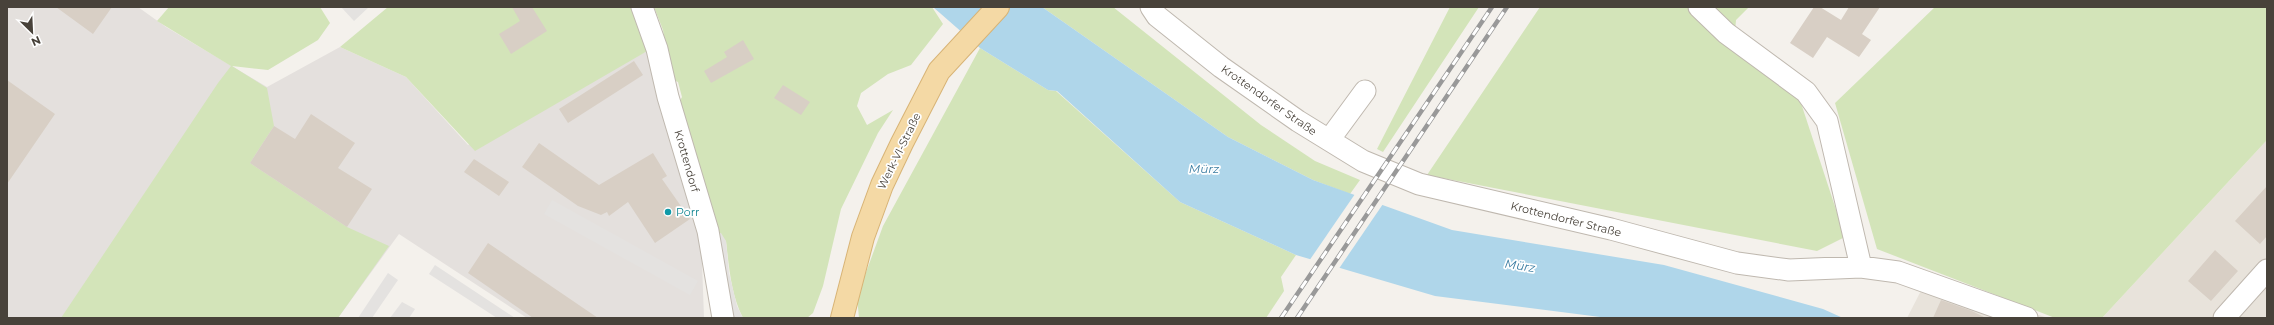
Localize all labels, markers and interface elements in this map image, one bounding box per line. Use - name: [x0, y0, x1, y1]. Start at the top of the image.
- north arrow: [12, 12, 52, 52]
- text: N: [29, 33, 43, 49]
- street label: Krottendorfer Straße: [1218, 62, 1320, 138]
- street label: Werk-VI-Straße: [874, 110, 924, 192]
- street label: Krottendorf: [671, 128, 703, 195]
- water label: Mürz: [1189, 161, 1220, 176]
- street label: Krottendorfer Straße: [1509, 198, 1623, 240]
- place label: Porr: [676, 205, 699, 219]
- marker: Porr: [663, 207, 673, 217]
- water label: Mürz: [1504, 256, 1537, 275]

